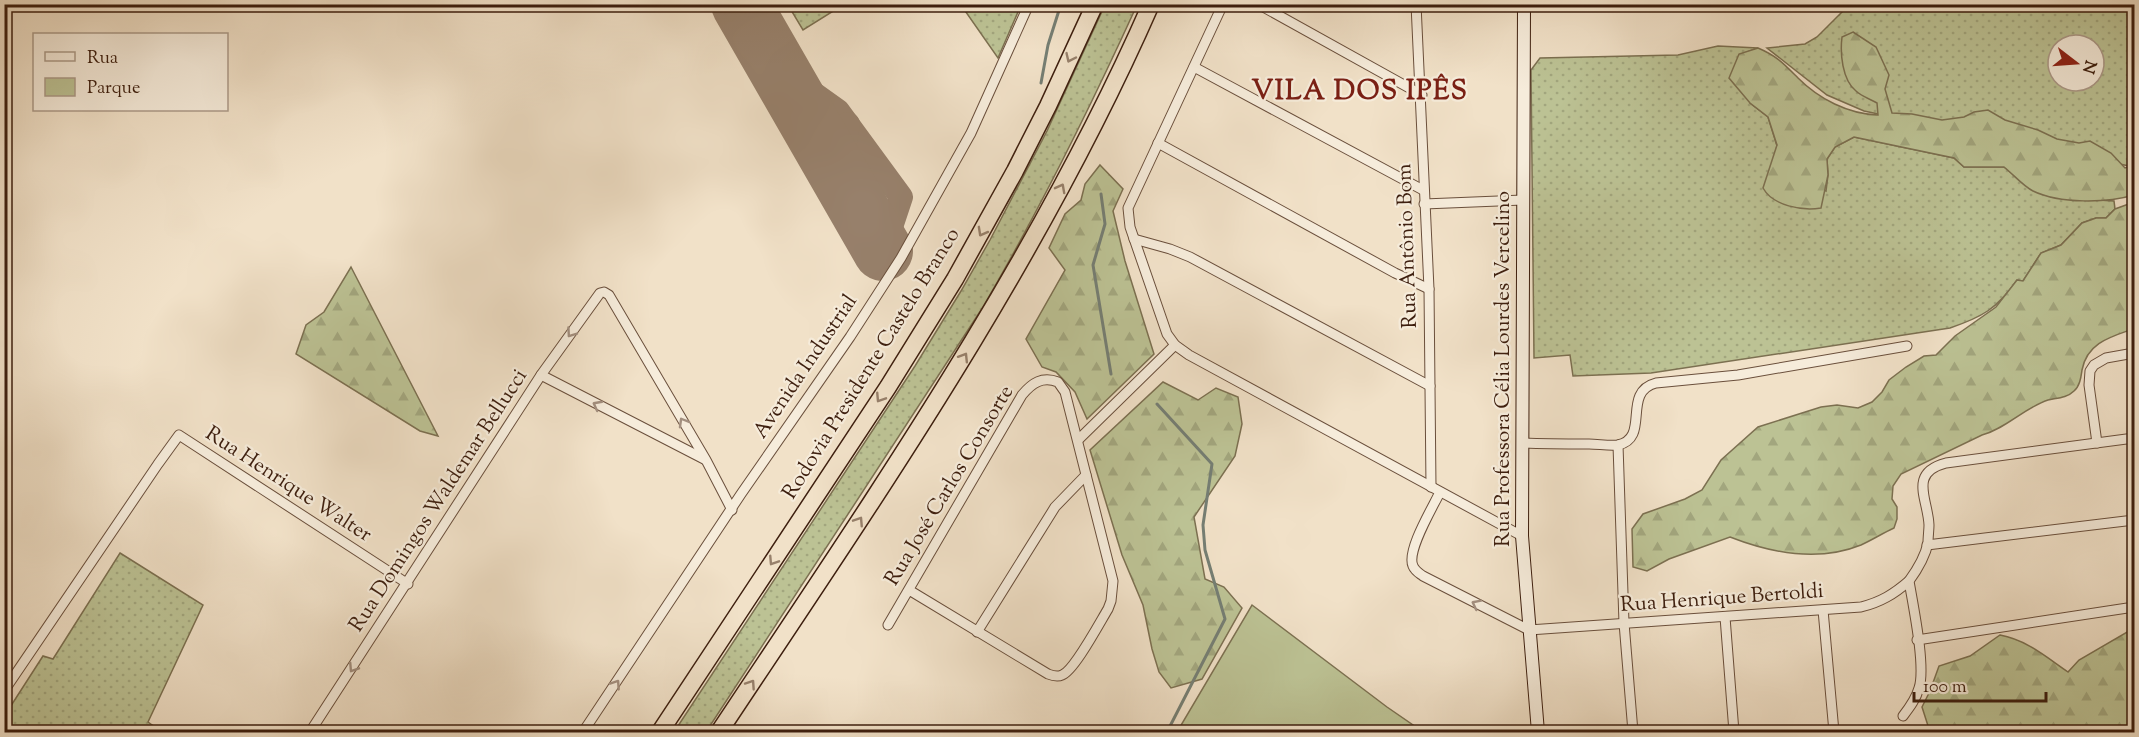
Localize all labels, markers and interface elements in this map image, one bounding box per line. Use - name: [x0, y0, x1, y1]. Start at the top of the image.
- legend: [33, 33, 228, 111]
- north arrow: [2046, 33, 2106, 93]
- text: Rua: [87, 46, 118, 72]
- one-way arrow: [1066, 51, 1078, 62]
- text: N: [2075, 57, 2101, 76]
- district label: VILA DOS IPÊS: [1252, 73, 1468, 112]
- text: Parque: [87, 76, 140, 102]
- street label: Rua Antônio Bom: [1390, 163, 1426, 329]
- one-way arrow: [1054, 184, 1065, 194]
- street label: Rua Professora Célia Lourdes Vercelino: [1489, 191, 1519, 547]
- street label: Rodovia Presidente Castelo Branco: [776, 222, 968, 506]
- one-way arrow: [978, 225, 989, 236]
- street label: Avenida Industrial: [747, 289, 865, 445]
- one-way arrow: [567, 326, 578, 337]
- one-way arrow: [956, 353, 968, 363]
- street label: Rua Domingos Waldemar Bellucci: [343, 364, 536, 638]
- street label: Rua José Carlos Consorte: [878, 380, 1022, 592]
- one-way arrow: [876, 392, 888, 402]
- one-way arrow: [593, 401, 604, 412]
- one-way arrow: [679, 418, 691, 428]
- street label: Rua Henrique Walter: [199, 420, 377, 550]
- one-way arrow: [851, 517, 863, 527]
- one-way arrow: [769, 555, 781, 565]
- street label: Rua Henrique Bertoldi: [1619, 577, 1825, 621]
- one-way arrow: [1472, 600, 1483, 611]
- one-way arrow: [349, 662, 361, 672]
- scale bar: [1914, 665, 2046, 703]
- text: 100 m: [1923, 675, 1967, 701]
- one-way arrow: [744, 679, 755, 690]
- one-way arrow: [608, 680, 620, 690]

